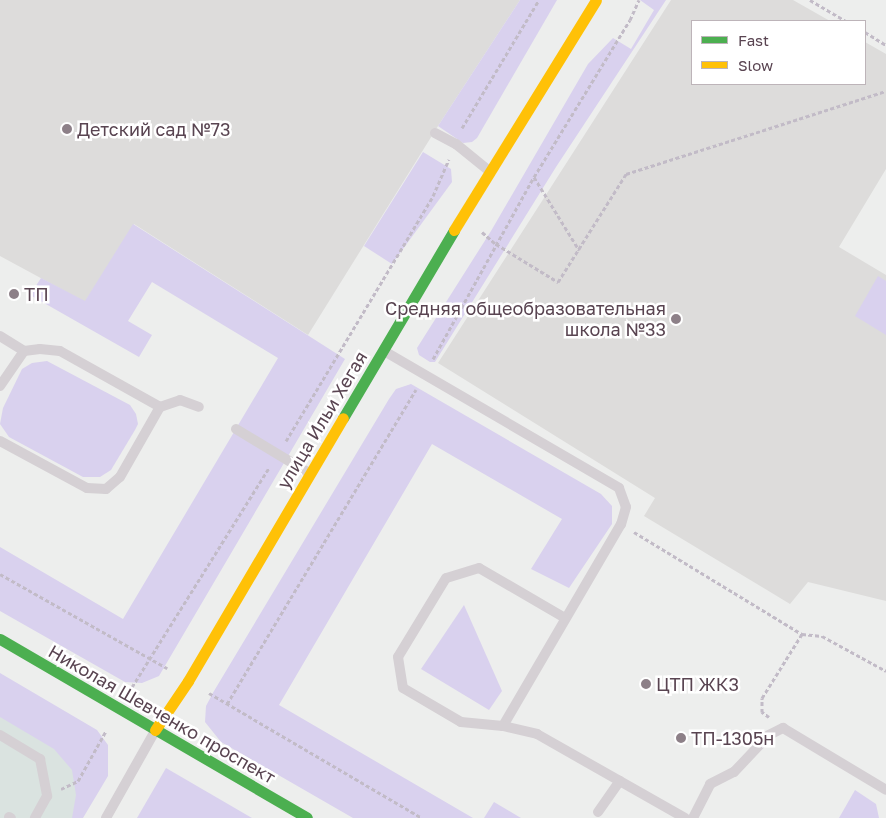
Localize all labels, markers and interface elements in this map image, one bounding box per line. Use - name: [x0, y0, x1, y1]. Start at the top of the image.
- legend: [691, 20, 866, 85]
- text: Fast: [738, 31, 769, 49]
- text: Slow: [738, 56, 773, 74]
- place label: Детский сад №73: [77, 118, 231, 140]
- marker: Детский сад №73: [61, 123, 73, 135]
- place label: ТП: [24, 283, 49, 305]
- marker: ТП: [8, 288, 20, 300]
- place label: Средняя общеобразовательная школа №33: [385, 298, 666, 340]
- marker: Средняя общеобразовательная школа №33: [670, 313, 682, 325]
- street label: улица Ильи Хегая: [272, 347, 372, 493]
- street label: Николая Шевченко проспект: [45, 640, 279, 788]
- place label: ЦТП ЖК3: [656, 673, 739, 695]
- marker: ЦТП ЖК3: [640, 678, 652, 690]
- place label: ТП-1305н: [691, 727, 774, 749]
- marker: ТП-1305н: [675, 732, 687, 744]

